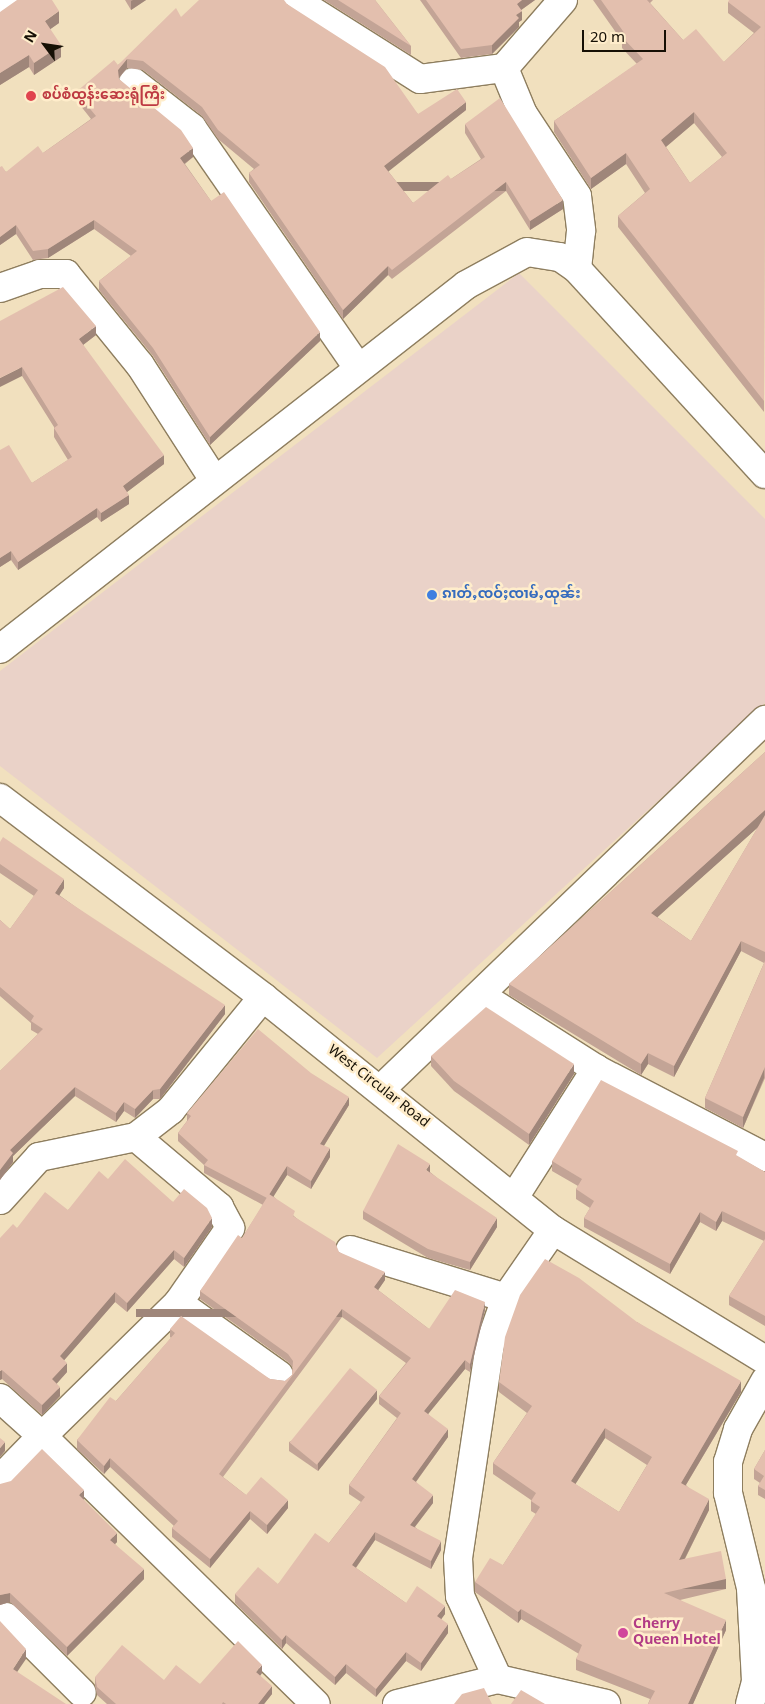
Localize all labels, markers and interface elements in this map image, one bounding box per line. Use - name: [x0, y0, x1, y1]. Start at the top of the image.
- north arrow: [20, 20, 70, 70]
- scale bar: [585, 20, 669, 52]
- text: 20 m: [590, 22, 625, 55]
- text: N: [15, 24, 48, 50]
- place label: စပ်စံထွန်းဆေးရုံကြီး: [42, 88, 165, 104]
- marker: စပ်စံထွန်းဆေးရုံကြီး: [24, 89, 38, 103]
- place label: ၵၢတ်ႇၸဝ်ႈၸၢမ်ႇထုၼ်း: [442, 587, 581, 603]
- marker: ၵၢတ်ႇၸဝ်ႈၸၢမ်ႇထုၼ်း: [426, 589, 438, 601]
- street label: West Circular Road: [324, 1042, 432, 1132]
- place label: Cherry Queen Hotel: [633, 1617, 721, 1650]
- marker: Cherry Queen Hotel: [617, 1627, 629, 1639]

